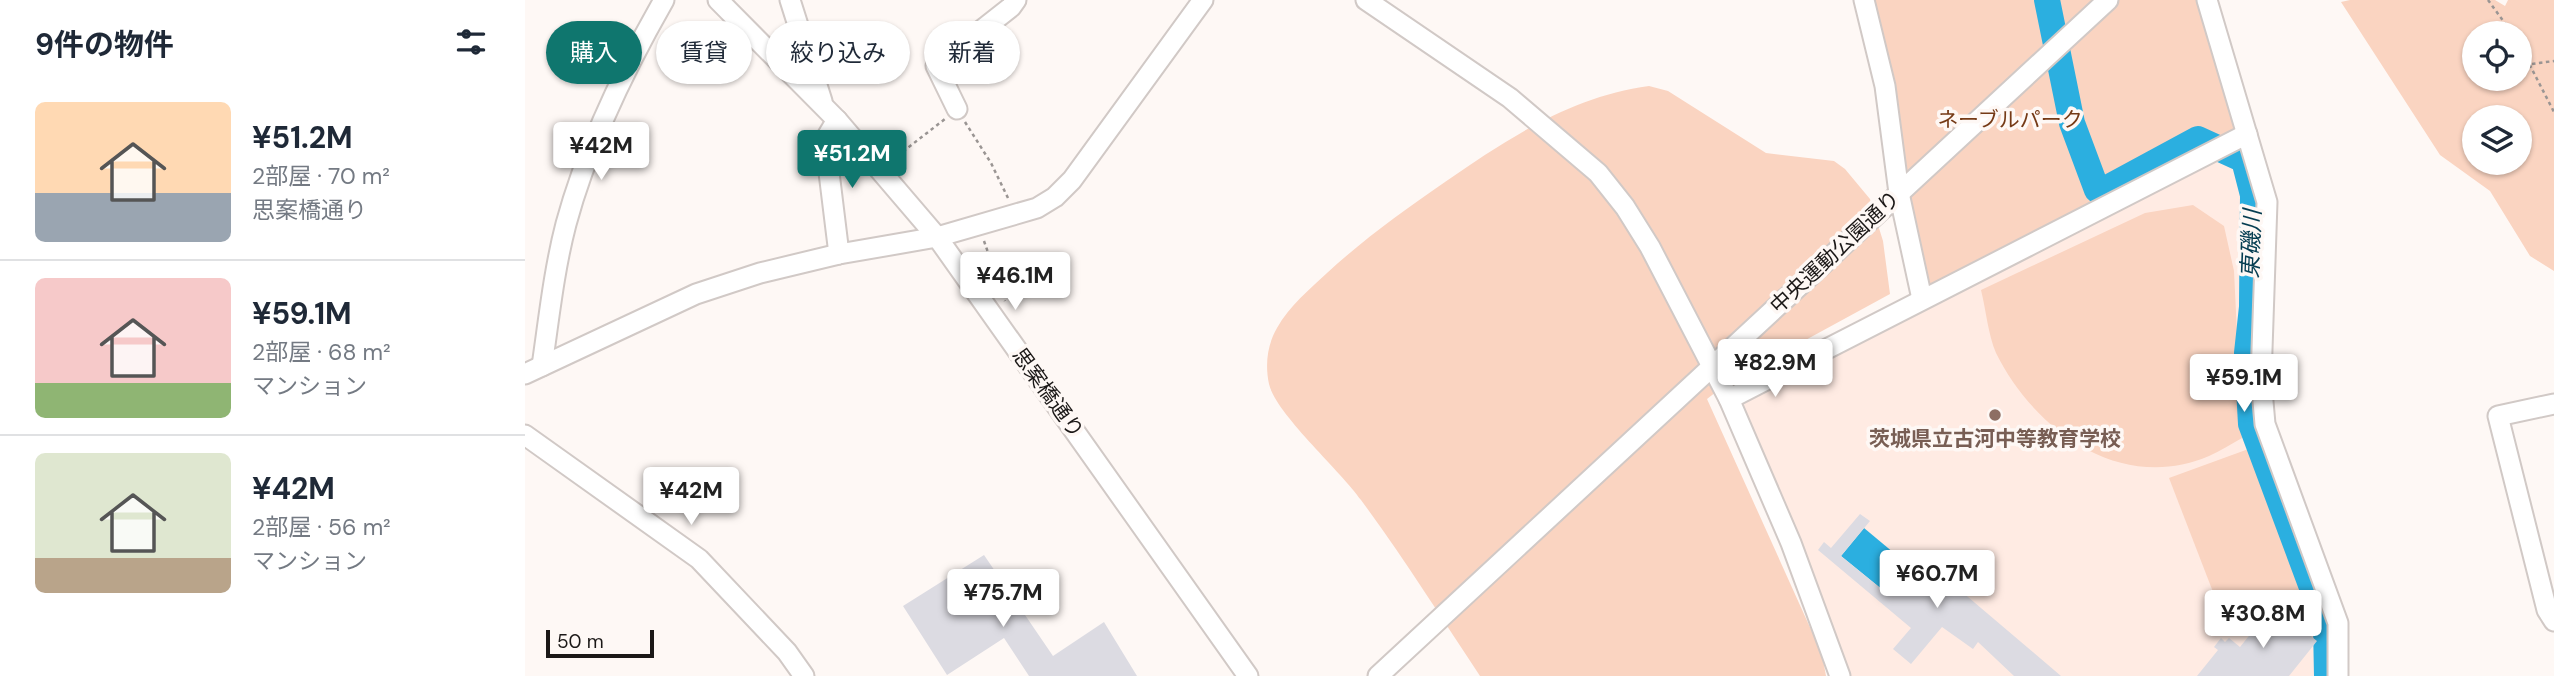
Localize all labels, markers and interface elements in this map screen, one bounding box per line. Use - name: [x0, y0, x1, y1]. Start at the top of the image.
- chip: 購入: [546, 21, 642, 84]
- chip: 賃貸: [656, 21, 752, 84]
- chip: 絞り込み: [766, 21, 910, 84]
- chip: 新着: [924, 21, 1020, 84]
- map controls: [2462, 21, 2532, 175]
- button: locate: [2462, 21, 2532, 91]
- icon: filters: [452, 23, 490, 61]
- text: 9件の物件: [35, 25, 174, 64]
- button: layers: [2462, 105, 2532, 175]
- park label: ネーブルパーク: [1937, 106, 2083, 134]
- text: ¥51.2M: [252, 118, 353, 157]
- pin: ¥42M: [560, 122, 642, 182]
- icon: home: [91, 130, 175, 214]
- text: ¥42M: [569, 130, 633, 160]
- pin: ¥51.2M: [795, 130, 909, 190]
- text: ¥51.2M: [813, 138, 891, 168]
- text: 2部屋 · 70 m²: [252, 161, 390, 191]
- street label: 中央運動公園通り: [1764, 184, 1906, 320]
- text: 思案橋通り: [252, 195, 367, 225]
- water label: 東磯川: [2235, 206, 2267, 279]
- pin: ¥46.1M: [958, 252, 1072, 312]
- text: ¥46.1M: [976, 260, 1054, 290]
- text: ¥59.1M: [252, 294, 352, 333]
- icon: home: [91, 306, 175, 390]
- text: 2部屋 · 68 m²: [252, 337, 391, 367]
- pin: ¥82.9M: [1718, 340, 1832, 399]
- street label: 思案橋通り: [1006, 342, 1090, 444]
- text: ¥82.9M: [1734, 347, 1816, 377]
- pin: ¥59.1M: [2187, 354, 2301, 414]
- text: ¥59.1M: [2206, 362, 2282, 392]
- text: マンション: [252, 371, 367, 401]
- marker: 茨城県立古河中等教育学校: [1987, 407, 2003, 423]
- place label: 茨城県立古河中等教育学校: [1869, 425, 2121, 453]
- pin: ¥42M: [650, 468, 732, 527]
- text: ¥42M: [252, 469, 335, 508]
- text: ¥42M: [659, 475, 723, 505]
- icon: home: [91, 481, 175, 565]
- text: 2部屋 · 56 m²: [252, 512, 391, 542]
- text: マンション: [252, 546, 367, 576]
- pin: ¥60.7M: [1880, 550, 1994, 610]
- text: ¥60.7M: [1896, 558, 1978, 588]
- pin: ¥75.7M: [946, 570, 1060, 629]
- text: ¥75.7M: [963, 577, 1043, 607]
- pin: ¥30.8M: [2206, 590, 2320, 650]
- text: ¥30.8M: [2221, 598, 2305, 628]
- scale bar: [546, 627, 655, 659]
- text: 50 m: [557, 629, 604, 654]

